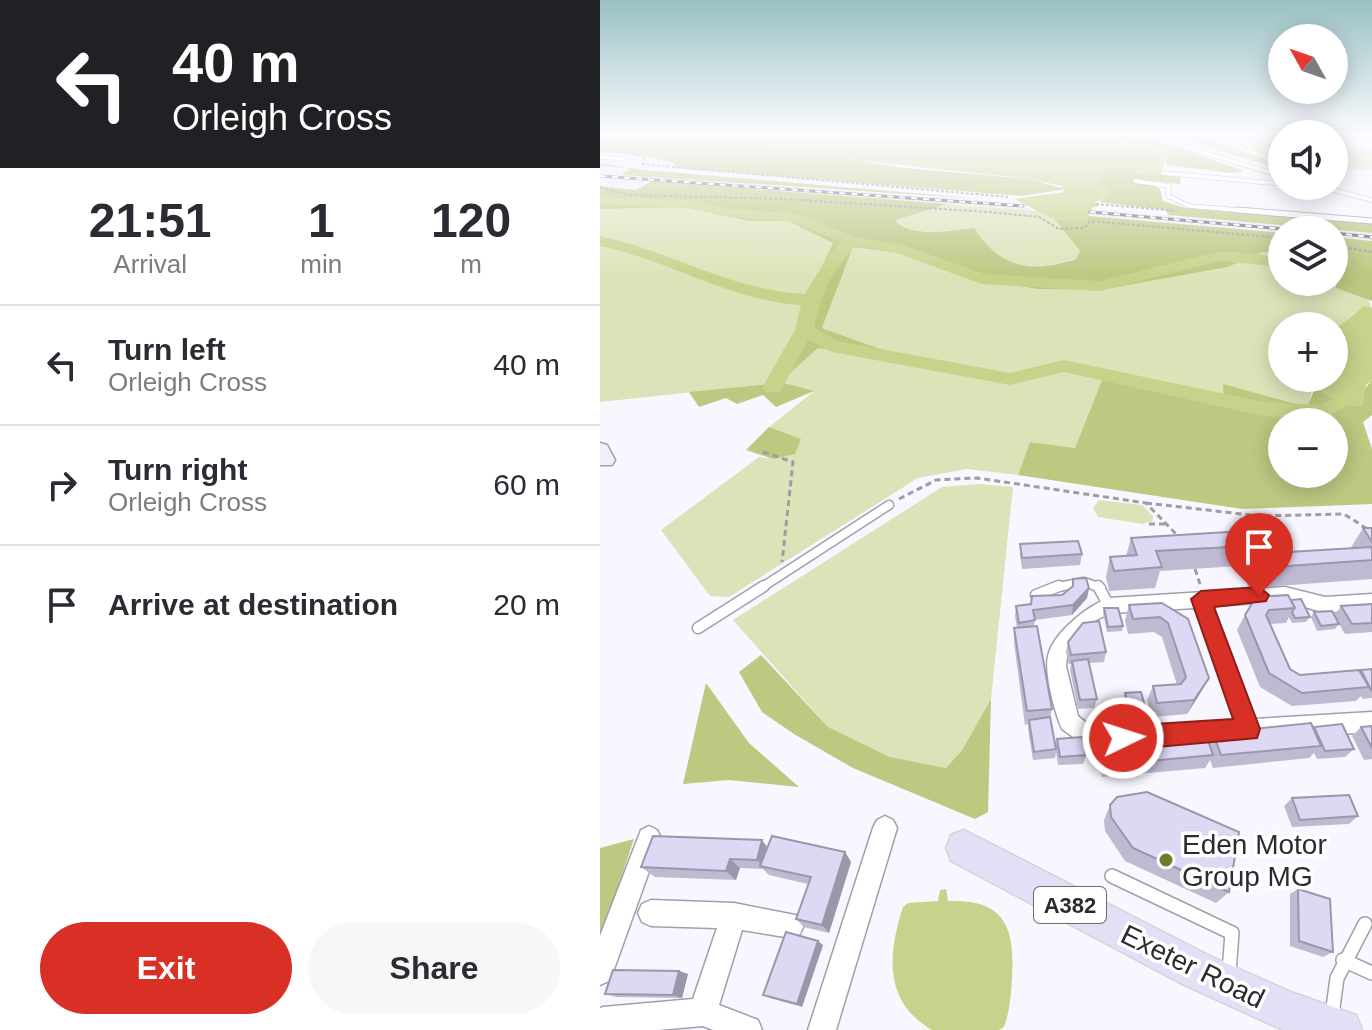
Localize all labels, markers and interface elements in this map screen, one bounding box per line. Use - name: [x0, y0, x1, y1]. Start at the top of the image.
- north arrow: [1268, 24, 1348, 104]
- map controls: [1268, 24, 1348, 488]
- text: 40 m: [172, 31, 300, 94]
- icon: left: [40, 32, 144, 136]
- text: Orleigh Cross: [172, 97, 392, 138]
- button: sound: [1268, 120, 1348, 200]
- text: 21:51: [89, 194, 212, 247]
- text: 1: [308, 194, 335, 247]
- text: 120: [431, 194, 511, 247]
- button: layers: [1268, 216, 1348, 296]
- text: Arrival: [113, 249, 187, 279]
- text: min: [300, 249, 342, 279]
- text: m: [460, 249, 482, 279]
- button: +: [1268, 312, 1348, 392]
- text: Turn left: [108, 333, 226, 366]
- icon: left: [40, 343, 84, 387]
- text: 40 m: [493, 348, 560, 381]
- text: Orleigh Cross: [108, 367, 267, 397]
- button: −: [1268, 408, 1348, 488]
- text: Turn right: [108, 453, 247, 486]
- icon: right: [40, 463, 84, 507]
- text: 60 m: [493, 468, 560, 501]
- text: Orleigh Cross: [108, 487, 267, 517]
- pin: [1225, 513, 1293, 595]
- icon: arrive: [1237, 525, 1281, 569]
- icon: arrive: [40, 583, 84, 627]
- text: Arrive at destination: [108, 588, 398, 621]
- text: 20 m: [493, 588, 560, 621]
- position arrow: [1081, 696, 1165, 780]
- place label: Eden Motor Group MG: [1182, 829, 1327, 892]
- marker: Eden Motor Group MG: [1157, 851, 1175, 869]
- road number: A382: [1034, 887, 1106, 923]
- street label: Exeter Road: [1116, 918, 1270, 1014]
- button: Exit: [40, 922, 292, 1014]
- button: Share: [308, 922, 560, 1014]

